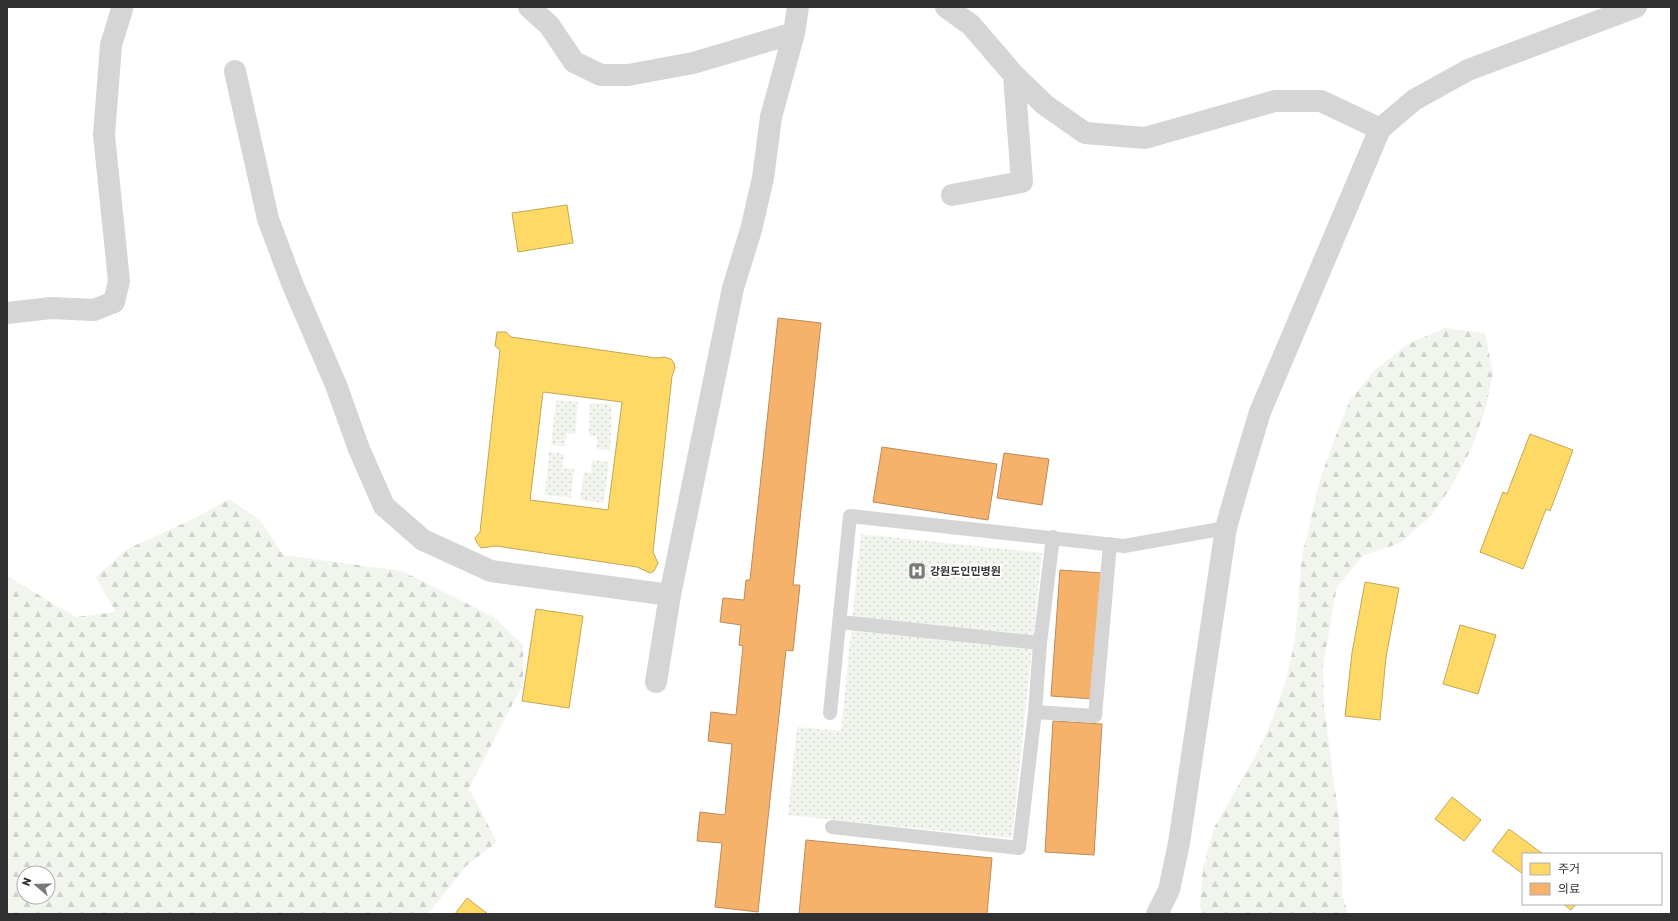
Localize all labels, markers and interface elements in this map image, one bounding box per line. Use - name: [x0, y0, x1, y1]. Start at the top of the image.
- hospital icon: 강원도인민병원: [907, 561, 927, 581]
- place label: 강원도인민병원: [930, 565, 1001, 578]
- legend: [1522, 853, 1662, 905]
- text: 주거: [1558, 862, 1580, 876]
- north arrow: [16, 865, 56, 905]
- text: N: [20, 876, 34, 888]
- text: 의료: [1558, 882, 1580, 896]

